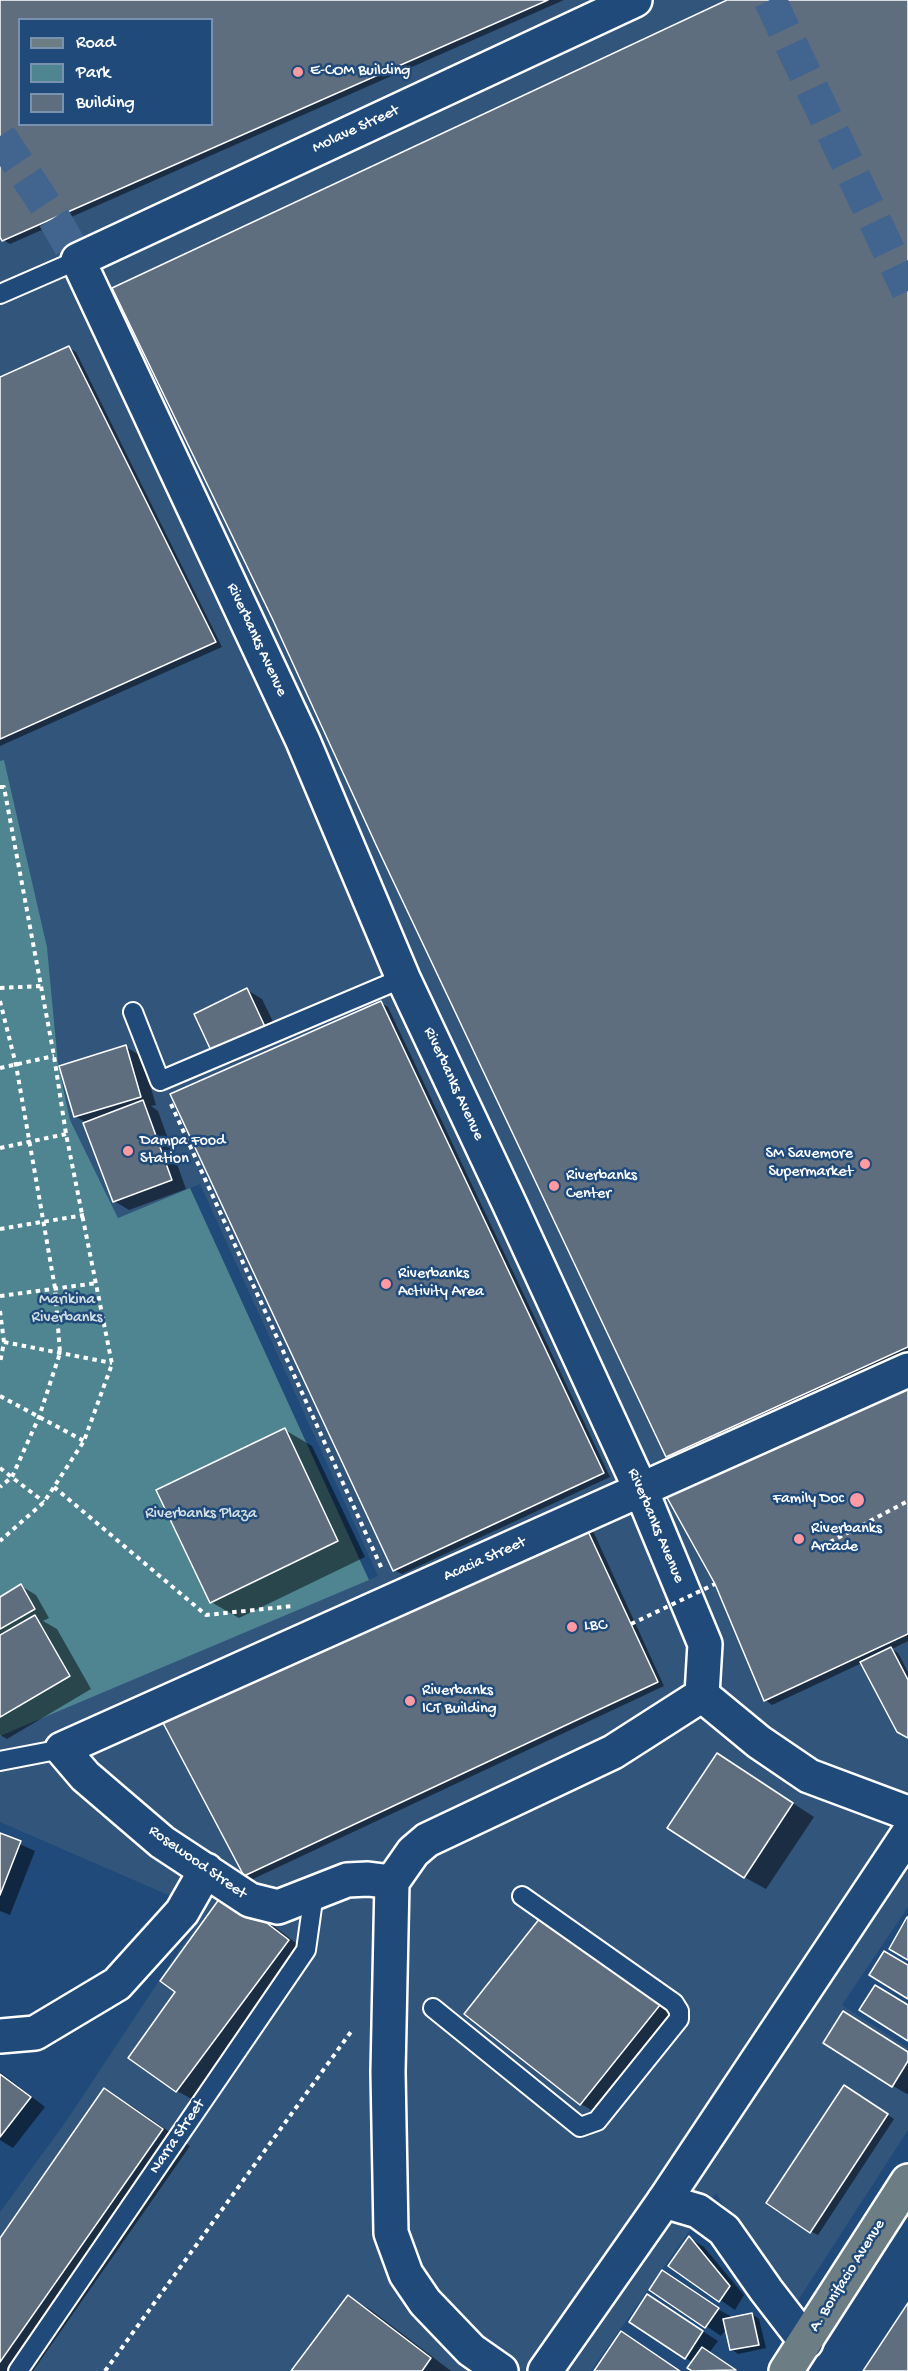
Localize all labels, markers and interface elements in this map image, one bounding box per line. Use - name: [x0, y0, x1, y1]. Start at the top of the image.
- legend: [18, 18, 213, 126]
- text: Road: [76, 33, 115, 54]
- place label: E-COM Building: [310, 62, 410, 82]
- text: Park: [76, 63, 110, 84]
- marker: E-COM Building: [291, 65, 305, 79]
- text: Building: [76, 93, 135, 114]
- street label: Molave Street: [310, 102, 402, 158]
- street label: Riverbanks Avenue: [221, 580, 291, 700]
- street label: Riverbanks Avenue: [418, 1024, 488, 1144]
- place label: Dampa Food Station: [140, 1132, 225, 1170]
- marker: Dampa Food Station: [121, 1144, 135, 1158]
- place label: SM Savemore Supermarket: [765, 1145, 853, 1183]
- marker: SM Savemore Supermarket: [858, 1157, 872, 1171]
- place label: Riverbanks Center: [566, 1167, 637, 1205]
- marker: Riverbanks Center: [547, 1179, 561, 1193]
- place label: Riverbanks Activity Area: [398, 1265, 484, 1303]
- marker: Riverbanks Activity Area: [379, 1277, 393, 1291]
- park label: Marikina Riverbanks: [32, 1291, 102, 1329]
- street label: Riverbanks Avenue: [622, 1466, 688, 1586]
- place label: Family Doc: [773, 1490, 844, 1510]
- marker: Family Doc: [848, 1491, 866, 1509]
- park label: Riverbanks Plaza: [145, 1505, 257, 1525]
- place label: Riverbanks Arcade: [811, 1520, 882, 1558]
- marker: Riverbanks Arcade: [792, 1532, 806, 1546]
- street label: Acacia Street: [441, 1533, 529, 1587]
- place label: LBC: [584, 1617, 607, 1637]
- marker: LBC: [565, 1620, 579, 1634]
- place label: Riverbanks ICT Building: [422, 1682, 497, 1720]
- marker: Riverbanks ICT Building: [403, 1694, 417, 1708]
- street label: Rosewood Street: [144, 1822, 250, 1904]
- street label: Narra Street: [146, 2096, 210, 2178]
- street label: A. Bonifacio Avenue: [806, 2216, 890, 2336]

